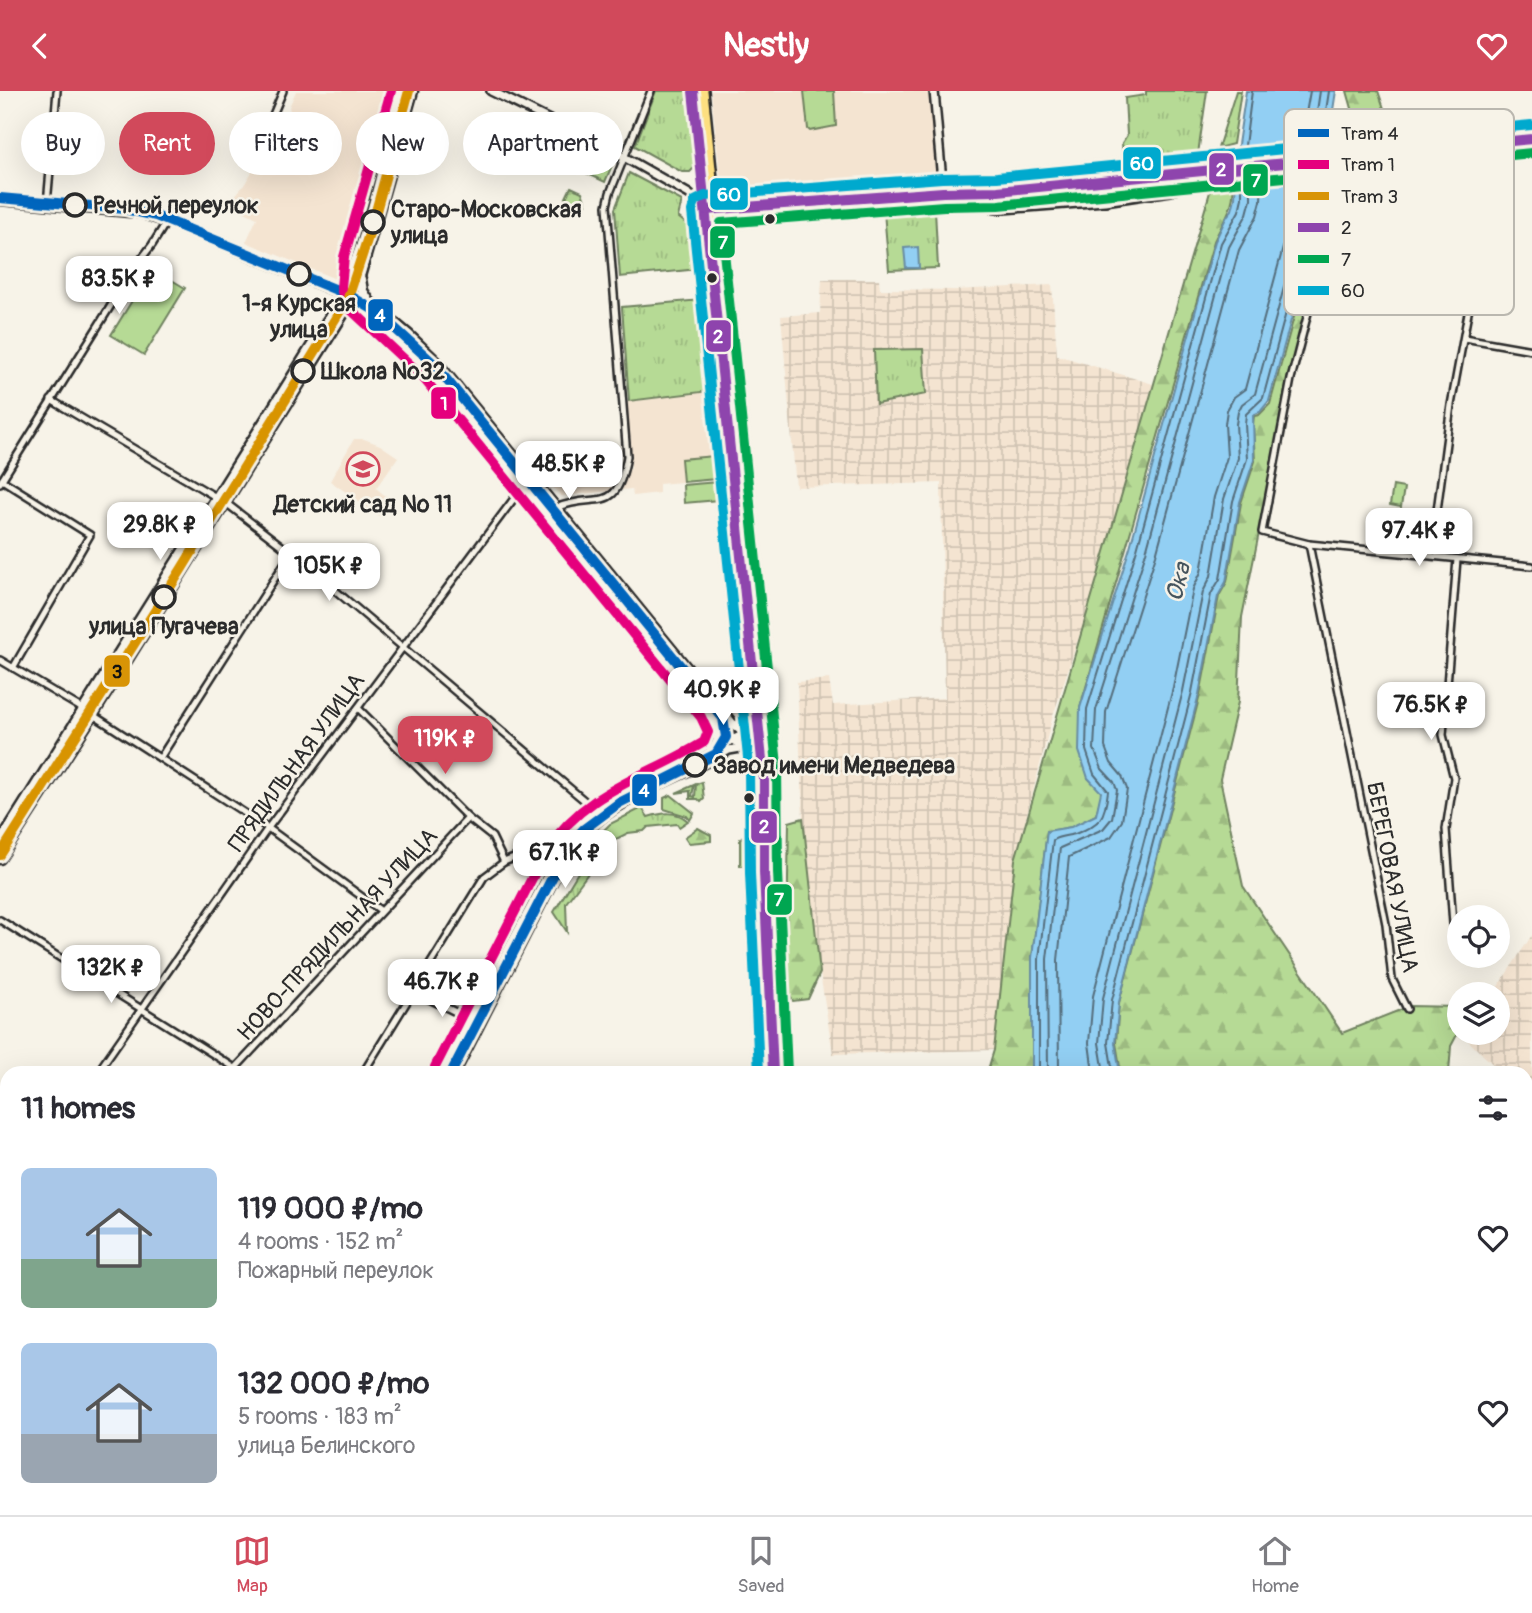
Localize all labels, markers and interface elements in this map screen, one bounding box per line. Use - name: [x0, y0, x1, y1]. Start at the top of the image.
- text: Nestly: [723, 26, 809, 66]
- icon: back: [21, 27, 59, 65]
- icon: heart: [1473, 27, 1511, 65]
- legend: [1284, 109, 1514, 315]
- chip: Buy: [21, 112, 105, 175]
- chip: Rent: [119, 112, 215, 175]
- chip: Filters: [229, 112, 342, 175]
- chip: New: [356, 112, 449, 175]
- chip: Apartment: [463, 112, 623, 175]
- text: Tram 4: [1341, 122, 1399, 146]
- line badge: 60: [1122, 146, 1162, 180]
- text: 60: [1130, 152, 1154, 176]
- line badge: 2: [1208, 152, 1235, 186]
- text: Tram 1: [1341, 153, 1395, 177]
- text: 2: [1216, 158, 1227, 182]
- line badge: 7: [1242, 163, 1269, 197]
- text: 7: [1251, 169, 1262, 193]
- line badge: 60: [709, 177, 749, 211]
- text: 60: [717, 183, 741, 207]
- text: Tram 3: [1341, 185, 1398, 209]
- place label: Речной переулок: [93, 191, 259, 220]
- marker: Речной переулок: [63, 193, 87, 217]
- place label: Старо-Московская улица: [390, 195, 582, 250]
- marker: Старо-Московская улица: [361, 210, 385, 234]
- unlabelled marker: [763, 212, 777, 226]
- text: 2: [1341, 216, 1352, 240]
- line badge: 7: [709, 225, 736, 259]
- text: 7: [718, 231, 729, 255]
- text: 7: [1341, 248, 1351, 272]
- pin: 83.5K ₽: [54, 257, 184, 316]
- marker: 1-я Курская улица: [287, 262, 311, 286]
- text: 83.5K ₽: [82, 264, 156, 293]
- unlabelled marker: [705, 271, 719, 285]
- text: 60: [1341, 279, 1365, 303]
- place label: 1-я Курская улица: [242, 289, 356, 344]
- line badge: 4: [367, 298, 394, 332]
- text: 4: [374, 304, 386, 328]
- line badge: 2: [705, 319, 732, 353]
- text: 2: [713, 325, 724, 349]
- place label: Школа №32: [320, 357, 446, 386]
- marker: Школа №32: [291, 359, 315, 383]
- line badge: 1: [430, 386, 457, 420]
- text: 1: [440, 392, 448, 416]
- pin: 48.5K ₽: [504, 441, 634, 501]
- text: 48.5K ₽: [531, 449, 607, 478]
- school or university icon: Детский сад № 11: [344, 450, 382, 488]
- place label: Детский сад № 11: [272, 490, 452, 519]
- pin: 29.8K ₽: [95, 503, 225, 562]
- pin: 97.4K ₽: [1354, 509, 1484, 568]
- text: 29.8K ₽: [123, 510, 197, 539]
- text: 97.4K ₽: [1381, 516, 1457, 545]
- pin: 105K ₽: [272, 543, 386, 603]
- text: 105K ₽: [294, 551, 364, 580]
- water label: Ока: [1160, 558, 1198, 604]
- marker: улица Пугачева: [152, 585, 176, 609]
- place label: улица Пугачева: [88, 612, 239, 641]
- line badge: 3: [103, 654, 131, 688]
- text: 3: [112, 660, 122, 684]
- street label: ПРЯДИЛЬНАЯ УЛИЦА: [222, 667, 371, 857]
- pin: 40.9K ₽: [658, 667, 788, 727]
- text: 40.9K ₽: [684, 675, 762, 704]
- pin: 76.5K ₽: [1366, 683, 1496, 742]
- text: 76.5K ₽: [1393, 690, 1469, 719]
- pin: 119K ₽: [388, 717, 502, 776]
- text: 119K ₽: [414, 724, 476, 753]
- place label: Завод имени Медведева: [713, 751, 955, 780]
- marker: Завод имени Медведева: [683, 753, 707, 777]
- line badge: 4: [631, 773, 658, 807]
- text: 4: [638, 779, 650, 803]
- street label: БЕРЕГОВАЯ УЛИЦА: [1360, 779, 1425, 975]
- unlabelled marker: [742, 791, 756, 805]
- line badge: 2: [750, 810, 778, 844]
- text: 2: [759, 815, 770, 839]
- street label: НОВО-ПРЯДИЛЬНАЯ УЛИЦА: [231, 822, 444, 1047]
- pin: 67.1K ₽: [500, 831, 630, 890]
- text: 67.1K ₽: [529, 838, 601, 867]
- line badge: 7: [766, 883, 793, 916]
- text: 7: [774, 888, 785, 912]
- map controls: [1447, 905, 1510, 1045]
- button: locate: [1447, 905, 1510, 968]
- pin: 132K ₽: [54, 946, 168, 1005]
- text: 132K ₽: [77, 953, 145, 982]
- pin: 46.7K ₽: [377, 960, 507, 1019]
- text: 46.7K ₽: [404, 967, 480, 996]
- button: layers: [1447, 982, 1510, 1045]
- icon: filters: [1474, 1089, 1512, 1127]
- text: 11 homes: [21, 1090, 135, 1127]
- text: 119 000 ₽/mo: [238, 1190, 423, 1227]
- icon: home: [77, 1196, 161, 1280]
- icon: heart: [1474, 1219, 1512, 1257]
- text: 4 rooms · 152 m²: [238, 1227, 404, 1256]
- text: Пожарный переулок: [238, 1256, 434, 1285]
- text: 132 000 ₽/mo: [238, 1365, 429, 1402]
- icon: home: [77, 1371, 161, 1455]
- icon: heart: [1474, 1394, 1512, 1432]
- text: 5 rooms · 183 m²: [238, 1402, 402, 1431]
- text: улица Белинского: [238, 1431, 415, 1460]
- tab: Map: [233, 1532, 271, 1598]
- tab: Saved: [737, 1532, 785, 1598]
- tab: Home: [1251, 1532, 1299, 1598]

